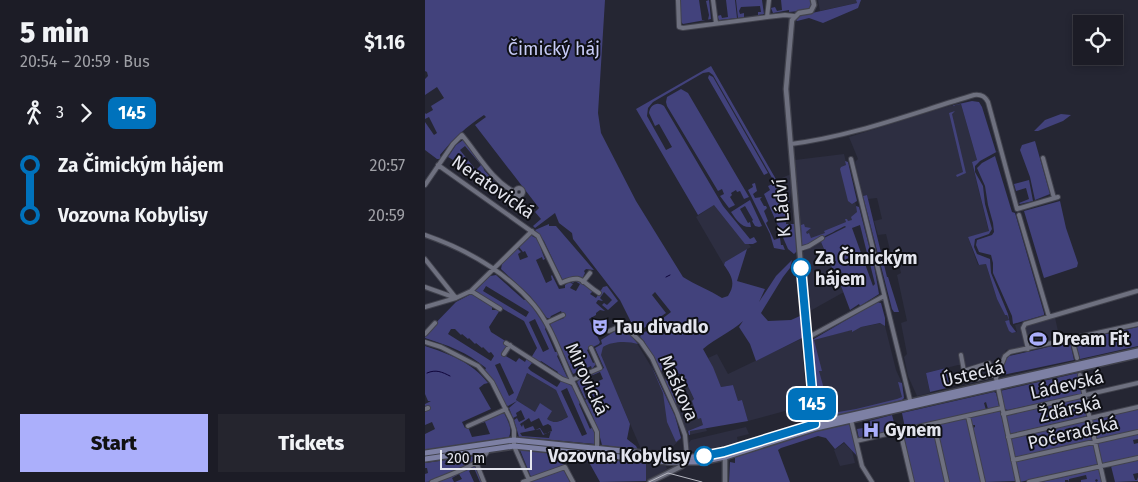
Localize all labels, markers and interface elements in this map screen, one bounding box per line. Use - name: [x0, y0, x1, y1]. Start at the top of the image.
- map controls: [1073, 15, 1123, 65]
- button: locate: [1073, 15, 1123, 65]
- text: 5 min: [20, 16, 89, 49]
- text: $1.16: [364, 31, 405, 54]
- park label: Čimický háj: [508, 38, 600, 60]
- text: 20:54 – 20:59 · Bus: [20, 52, 150, 71]
- icon: walk: [20, 99, 48, 127]
- icon: forward: [72, 99, 100, 127]
- text: 145: [118, 102, 146, 124]
- text: 3: [56, 103, 64, 122]
- street label: Neratovická: [447, 150, 539, 224]
- text: Za Čimickým hájem: [58, 154, 224, 177]
- text: 20:57: [370, 156, 405, 175]
- street label: K Ládví: [768, 178, 796, 238]
- text: Vozovna Kobylisy: [58, 204, 208, 227]
- text: 20:59: [368, 206, 405, 225]
- place label: Za Čimickým hájem: [815, 246, 918, 290]
- marker: Za Čimickým hájem: [791, 258, 811, 278]
- place label: Tau divadlo: [614, 316, 708, 338]
- theatre icon: Tau divadlo: [590, 317, 610, 337]
- place label: Dream Fit: [1052, 328, 1131, 350]
- sports icon: Dream Fit: [1028, 329, 1048, 349]
- street label: Mirovická: [561, 339, 613, 419]
- street label: Maškova: [655, 352, 703, 424]
- street label: Ústecká: [939, 355, 1006, 392]
- street label: Ládevská: [1028, 366, 1106, 404]
- line badge: 145: [783, 388, 841, 420]
- street label: Žďárská: [1037, 391, 1103, 427]
- text: 145: [798, 393, 826, 415]
- street label: Počeradská: [1025, 412, 1121, 454]
- button: Start: [20, 414, 208, 472]
- button: Tickets: [218, 414, 405, 472]
- place label: Gynem: [885, 419, 941, 441]
- hospital icon: Gynem: [861, 420, 881, 440]
- place label: Vozovna Kobylisy: [547, 445, 691, 467]
- marker: Vozovna Kobylisy: [694, 446, 714, 466]
- scale bar: [440, 447, 533, 470]
- text: 200 m: [447, 450, 485, 467]

